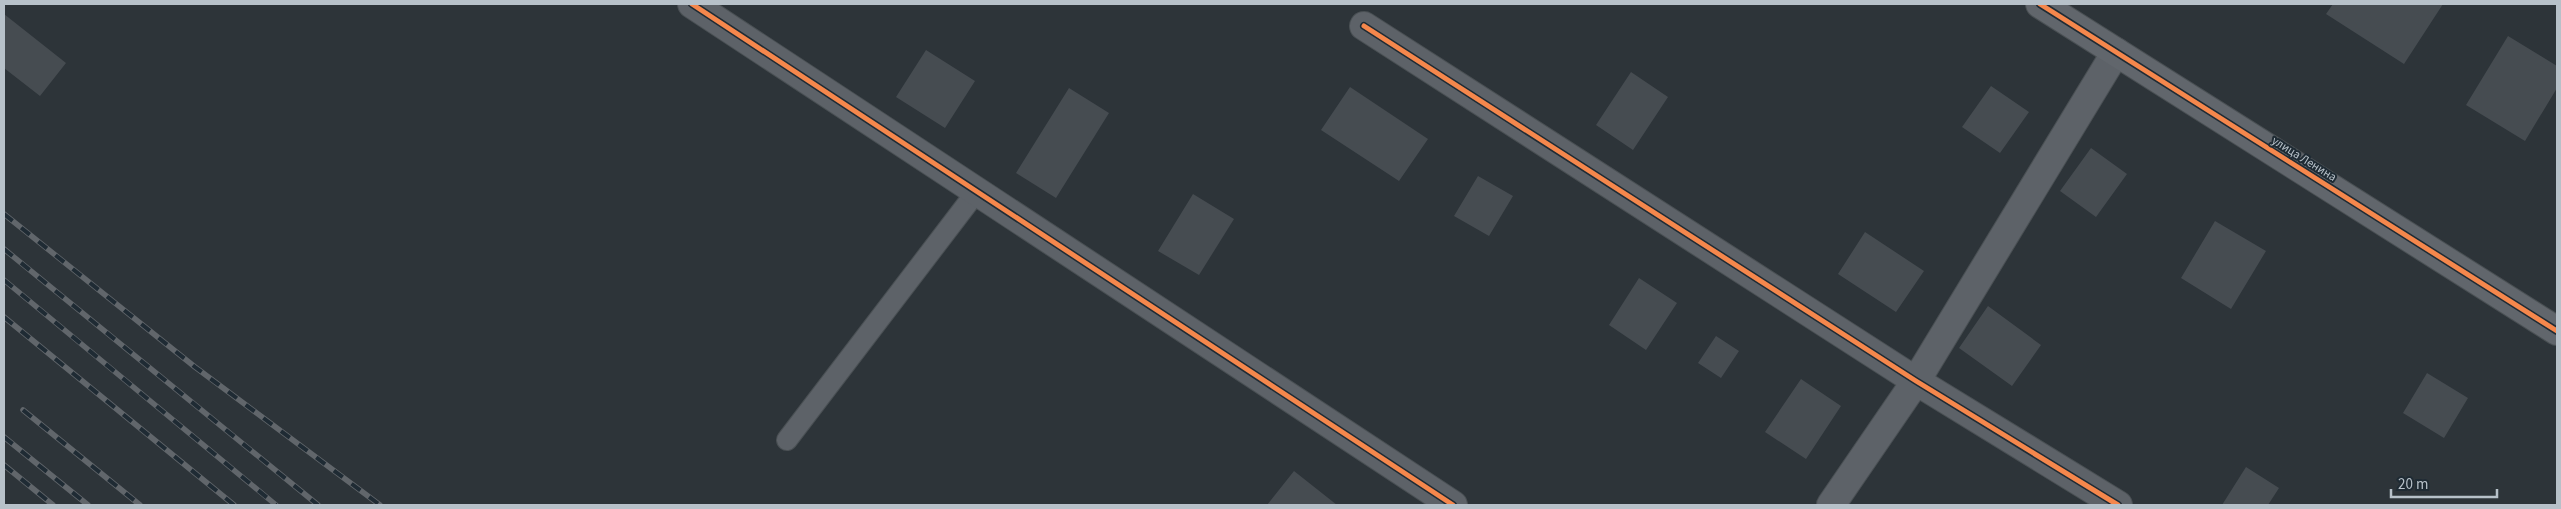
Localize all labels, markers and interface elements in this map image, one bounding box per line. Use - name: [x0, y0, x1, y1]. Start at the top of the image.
- street label: улица Ленина: [2268, 132, 2340, 186]
- scale bar: [2391, 466, 2497, 498]
- text: 20 m: [2398, 474, 2428, 495]

